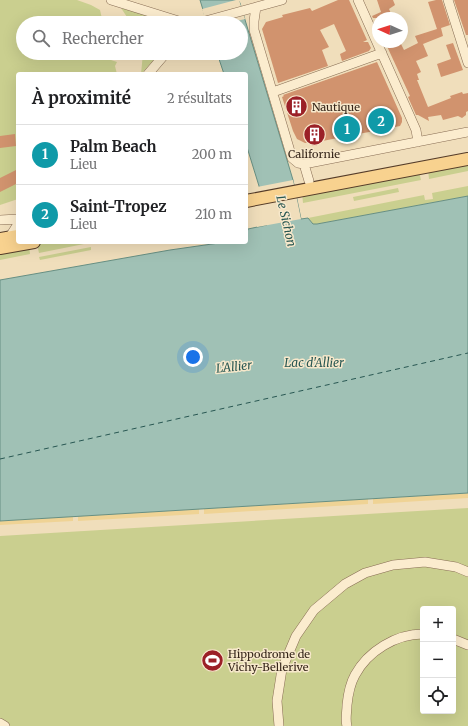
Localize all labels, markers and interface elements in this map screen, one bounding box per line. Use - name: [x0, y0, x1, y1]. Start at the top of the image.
- north arrow: [372, 12, 408, 48]
- search box: [16, 16, 248, 60]
- icon: search: [30, 27, 52, 49]
- text: Rechercher: [62, 29, 144, 48]
- text: À proximité: [32, 87, 131, 109]
- text: 2 résultats: [167, 90, 232, 107]
- building icon: Nautique: [283, 94, 309, 120]
- place label: Nautique: [312, 100, 360, 114]
- pin: 2: [368, 106, 394, 136]
- pin: 1: [334, 114, 360, 144]
- building icon: Californie: [301, 121, 327, 147]
- text: Palm Beach: [70, 137, 156, 156]
- text: 1: [42, 146, 48, 163]
- text: 200 m: [192, 146, 232, 163]
- place label: Californie: [288, 147, 340, 161]
- text: Lieu: [70, 156, 97, 173]
- water label: Le Sichon: [273, 194, 300, 248]
- text: Saint-Tropez: [70, 197, 167, 216]
- text: 2: [41, 206, 49, 223]
- text: 210 m: [195, 206, 232, 223]
- text: Lieu: [70, 216, 97, 233]
- your location: [183, 347, 203, 367]
- water label: Lac d'Allier: [284, 355, 345, 370]
- water label: L'Allier: [215, 357, 254, 376]
- map controls: [420, 606, 456, 714]
- button: +: [420, 606, 456, 642]
- button: −: [420, 642, 456, 678]
- sports icon: Hippodrome de Vichy-Bellerive: [199, 647, 225, 673]
- place label: Hippodrome de Vichy-Bellerive: [227, 647, 310, 674]
- button: locate: [420, 678, 456, 714]

